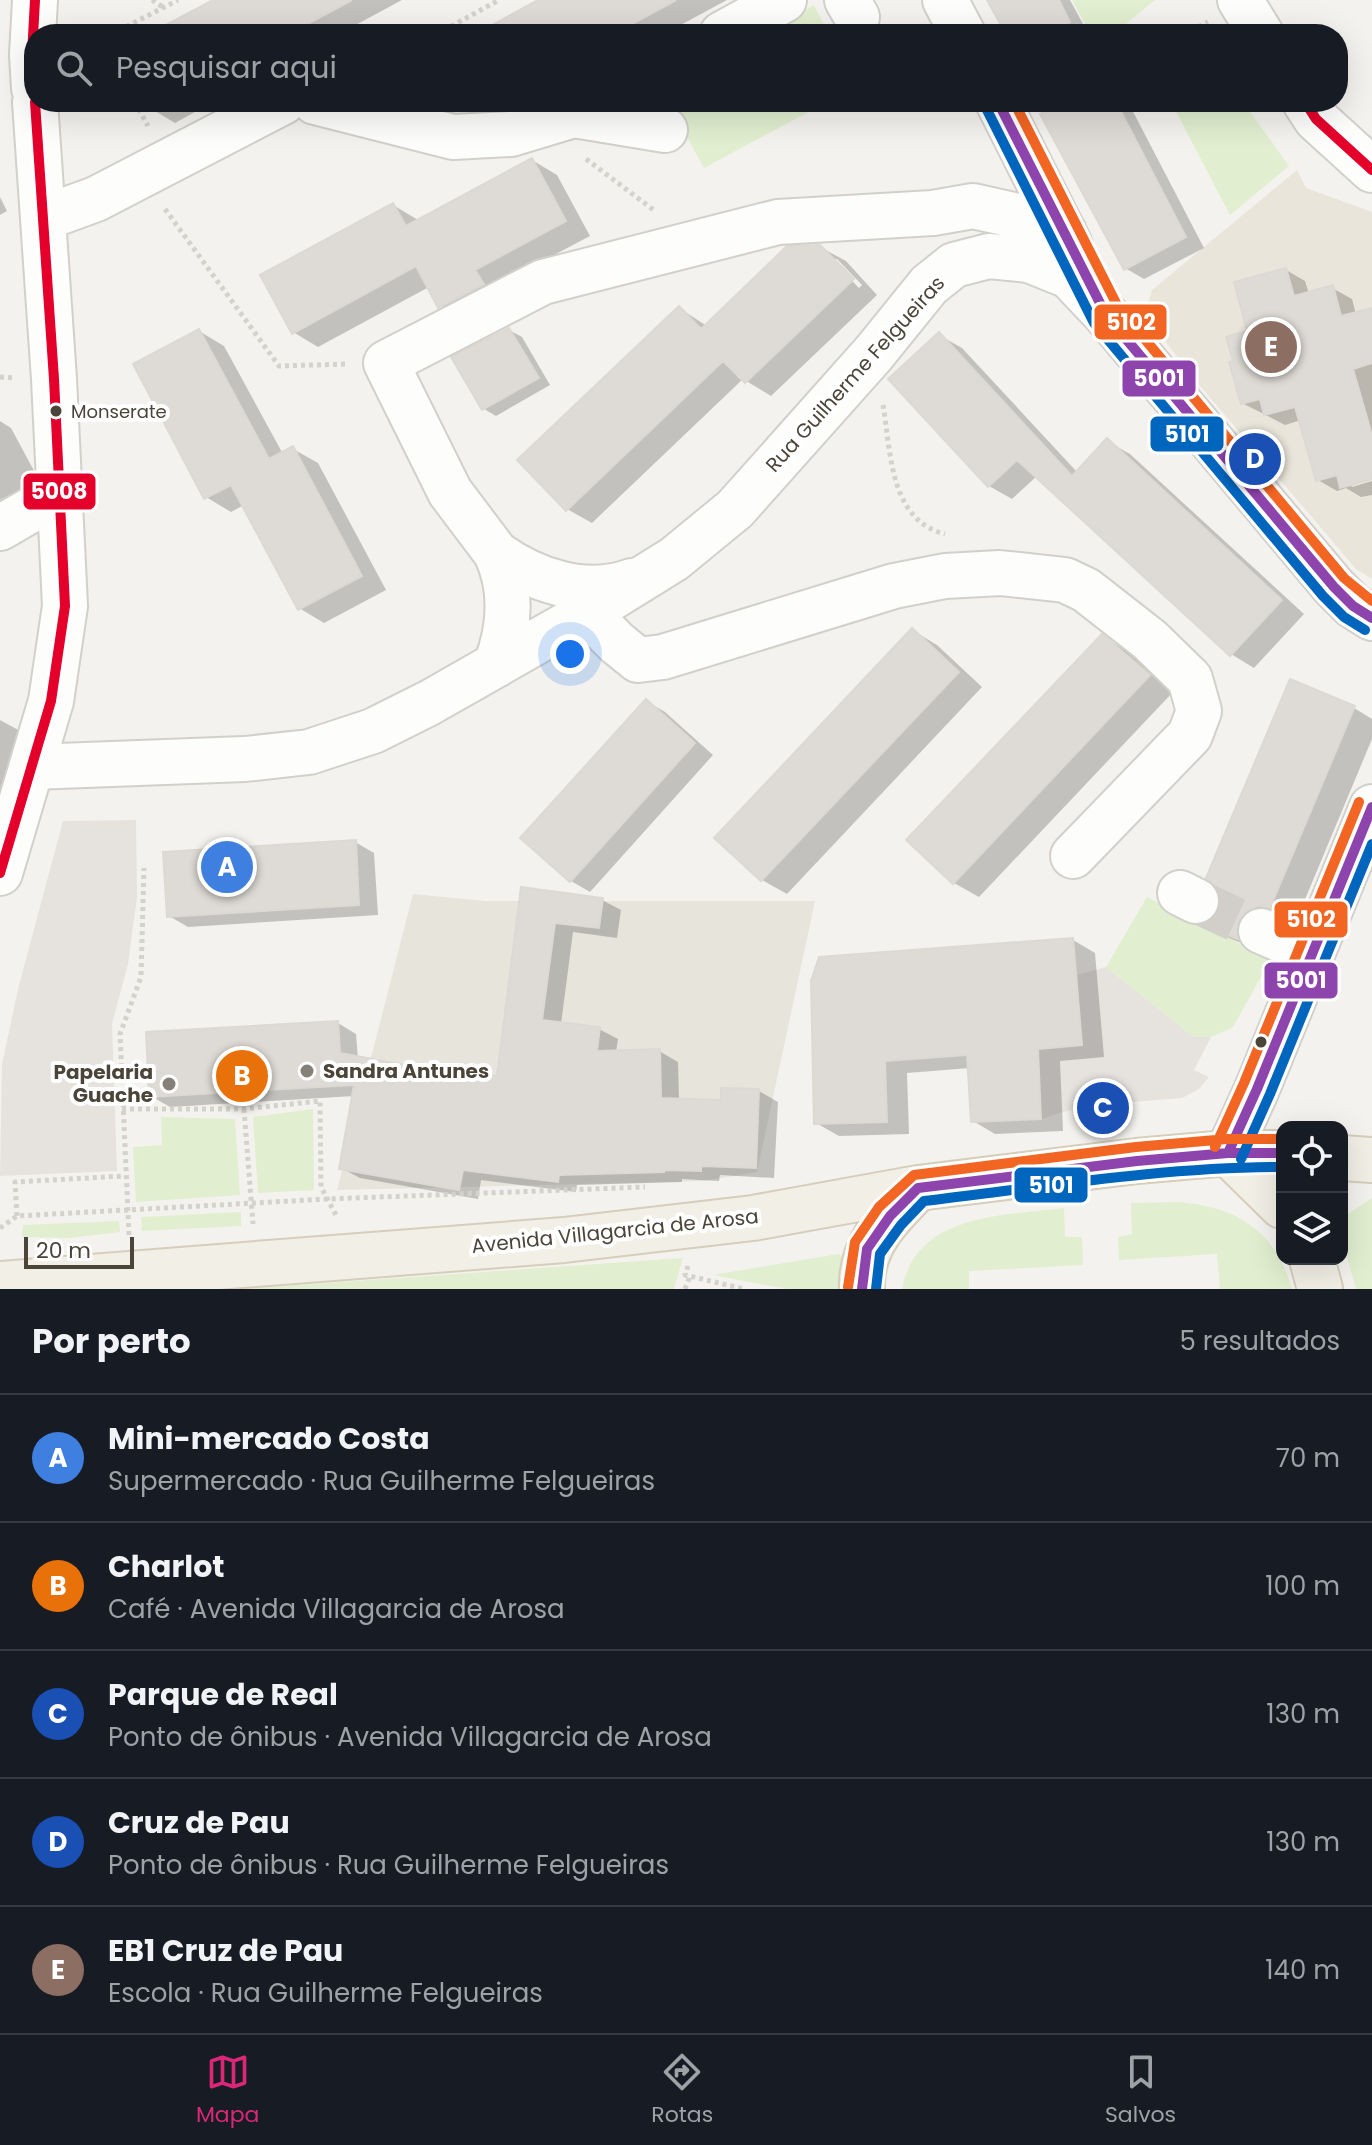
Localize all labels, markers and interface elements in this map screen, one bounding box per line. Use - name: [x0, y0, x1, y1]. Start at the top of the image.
- search box: [24, 24, 1348, 112]
- icon: search: [52, 46, 96, 90]
- text: Pesquisar aqui: [116, 46, 337, 89]
- street label: Rua Guilherme Felgueiras: [759, 270, 951, 478]
- line badge: 5102: [1093, 303, 1168, 341]
- text: 5102: [1106, 307, 1156, 338]
- pin: E: [1245, 317, 1297, 377]
- line badge: 5001: [1121, 359, 1197, 398]
- text: 5001: [1133, 363, 1185, 394]
- place label: Monserate: [71, 399, 167, 424]
- marker: Monserate: [48, 403, 64, 419]
- line badge: 5101: [1149, 415, 1225, 453]
- text: 5101: [1164, 419, 1210, 450]
- pin: D: [1229, 429, 1281, 489]
- line badge: 5008: [22, 472, 97, 511]
- text: 5008: [30, 476, 88, 507]
- your location: [550, 634, 590, 674]
- pin: A: [201, 837, 253, 897]
- line badge: 5102: [1273, 900, 1349, 939]
- text: 5102: [1286, 904, 1336, 935]
- line badge: 5001: [1263, 961, 1339, 1000]
- text: 5001: [1275, 965, 1327, 996]
- unlabelled marker: [1253, 1034, 1269, 1050]
- pin: B: [216, 1046, 268, 1106]
- place label: Sandra Antunes: [323, 1057, 489, 1085]
- place label: Papelaria Guache: [54, 1058, 153, 1109]
- marker: Sandra Antunes: [298, 1062, 316, 1080]
- marker: Papelaria Guache: [160, 1075, 178, 1093]
- pin: C: [1077, 1078, 1129, 1138]
- map controls: [1276, 1121, 1348, 1265]
- button: locate: [1276, 1121, 1348, 1193]
- line badge: 5101: [1013, 1166, 1089, 1204]
- text: 5101: [1028, 1170, 1074, 1201]
- button: layers: [1276, 1193, 1348, 1265]
- street label: Avenida Villagarcia de Arosa: [470, 1202, 760, 1260]
- scale bar: [24, 1233, 134, 1269]
- text: 20 m: [36, 1235, 91, 1266]
- text: Por perto: [32, 1317, 191, 1365]
- text: 5 resultados: [1179, 1323, 1340, 1359]
- text: Mini-mercado Costa: [108, 1417, 430, 1460]
- text: A: [48, 1440, 68, 1476]
- text: 70 m: [1276, 1440, 1340, 1476]
- text: Supermercado · Rua Guilherme Felgueiras: [108, 1463, 655, 1499]
- text: Charlot: [108, 1545, 224, 1588]
- text: B: [49, 1568, 67, 1604]
- text: 100 m: [1265, 1568, 1340, 1604]
- text: Café · Avenida Villagarcia de Arosa: [108, 1591, 565, 1627]
- text: Parque de Real: [108, 1673, 338, 1716]
- text: C: [48, 1696, 68, 1732]
- text: 130 m: [1266, 1696, 1340, 1732]
- text: Ponto de ônibus · Avenida Villagarcia de Arosa: [108, 1719, 712, 1755]
- text: Cruz de Pau: [108, 1801, 290, 1844]
- text: D: [49, 1824, 67, 1860]
- text: 130 m: [1266, 1824, 1340, 1860]
- text: Ponto de ônibus · Rua Guilherme Felgueiras: [108, 1847, 669, 1883]
- text: EB1 Cruz de Pau: [108, 1929, 343, 1972]
- text: E: [51, 1952, 65, 1988]
- text: 140 m: [1265, 1952, 1340, 1988]
- text: Escola · Rua Guilherme Felgueiras: [108, 1975, 543, 2011]
- tab: Mapa: [196, 2050, 259, 2131]
- tab: Rotas: [651, 2050, 713, 2131]
- tab: Salvos: [1105, 2050, 1176, 2131]

